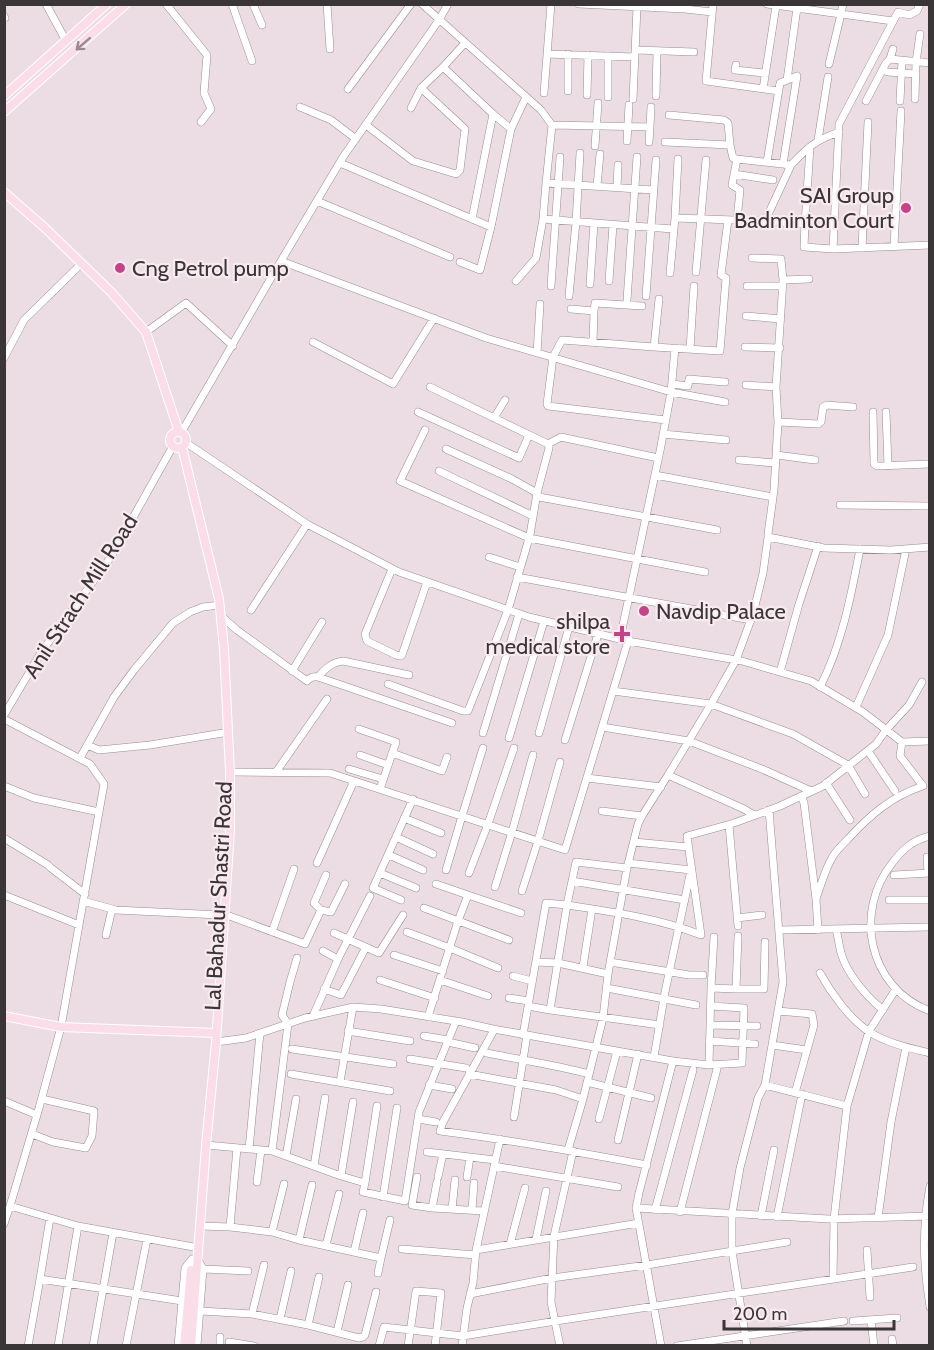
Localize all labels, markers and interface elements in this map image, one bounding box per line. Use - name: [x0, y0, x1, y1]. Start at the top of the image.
- one-way arrow: [76, 37, 91, 51]
- place label: SAI Group Badminton Court: [734, 182, 895, 234]
- marker: SAI Group Badminton Court: [899, 201, 913, 215]
- place label: Cng Petrol pump: [132, 255, 289, 282]
- marker: Cng Petrol pump: [113, 261, 127, 275]
- street label: Anil Strach Mill Road: [17, 509, 144, 683]
- place label: Navdip Palace: [656, 598, 786, 625]
- marker: Navdip Palace: [637, 604, 651, 618]
- place label: shilpa medical store: [485, 608, 610, 660]
- marker: shilpa medical store: [615, 627, 629, 641]
- street label: Lal Bahadur Shastri Road: [199, 781, 238, 1011]
- scale bar: [724, 1293, 894, 1331]
- text: 200 m: [733, 1303, 787, 1325]

